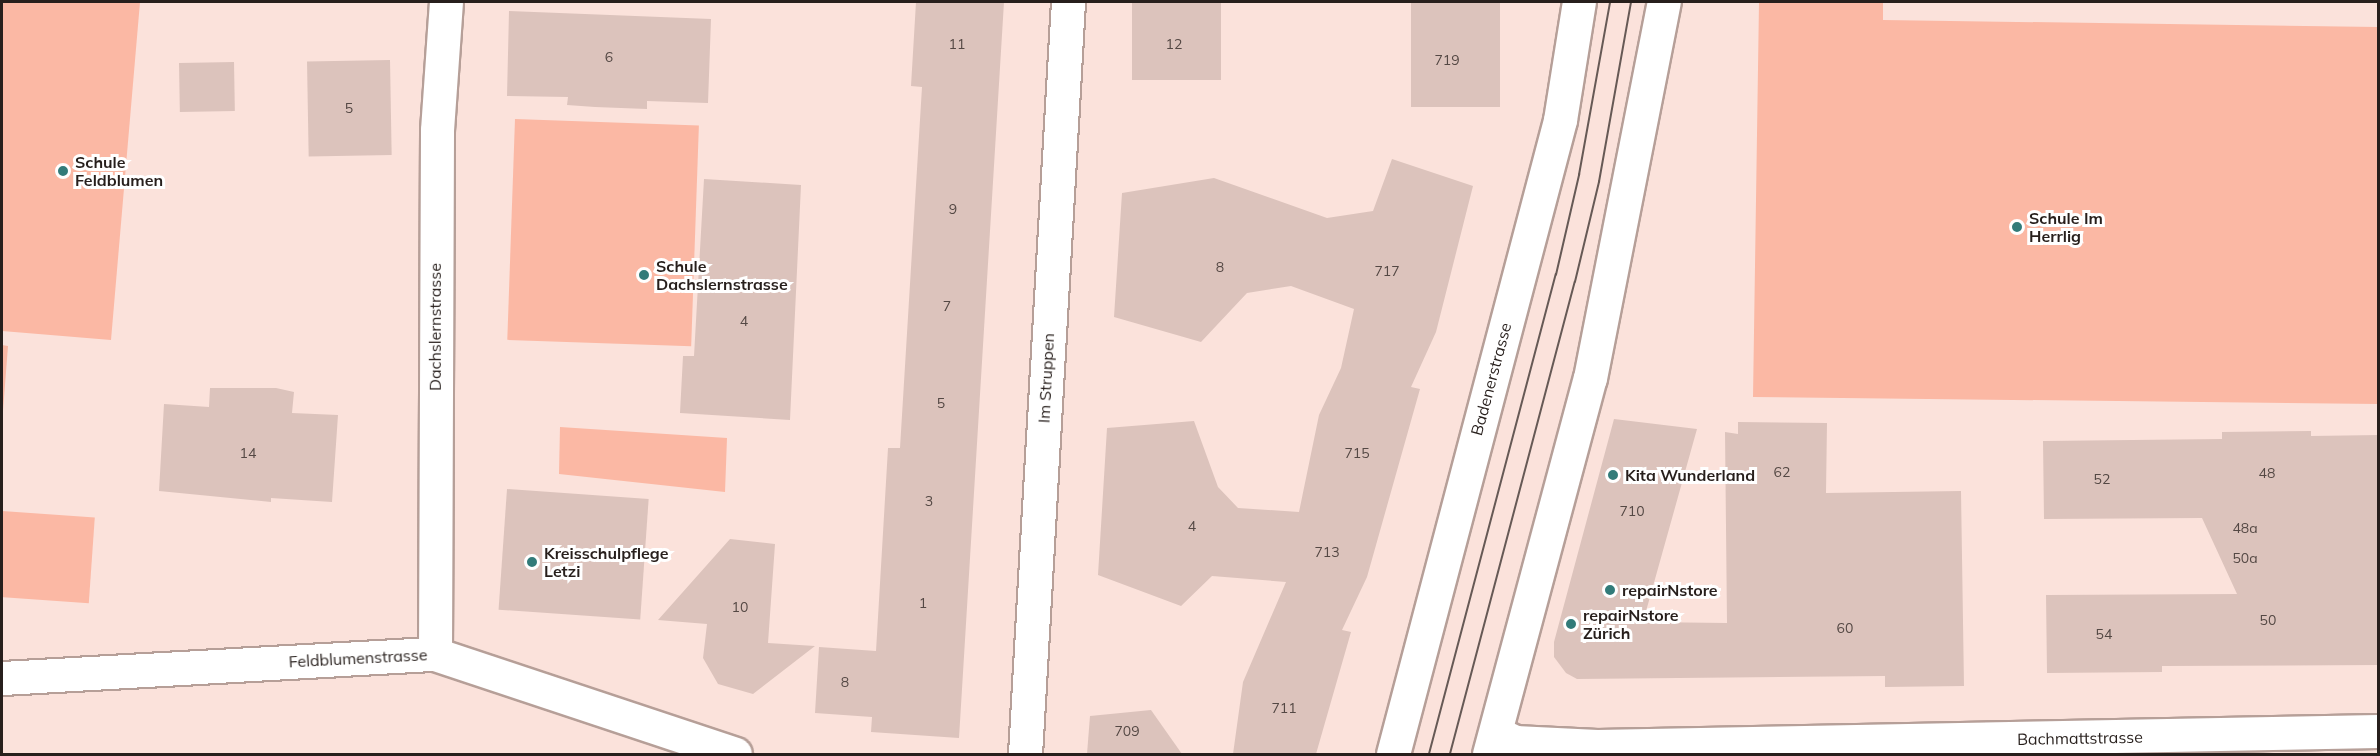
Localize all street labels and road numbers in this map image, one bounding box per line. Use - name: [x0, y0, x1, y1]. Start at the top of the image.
- street label: Dachslernstrasse: [425, 263, 445, 391]
- street label: Badenerstrasse: [1467, 321, 1515, 437]
- street label: Im Struppen: [1034, 332, 1058, 424]
- street label: Feldblumenstrasse: [288, 645, 428, 671]
- street label: Bachmattstrasse: [2017, 727, 2143, 749]

